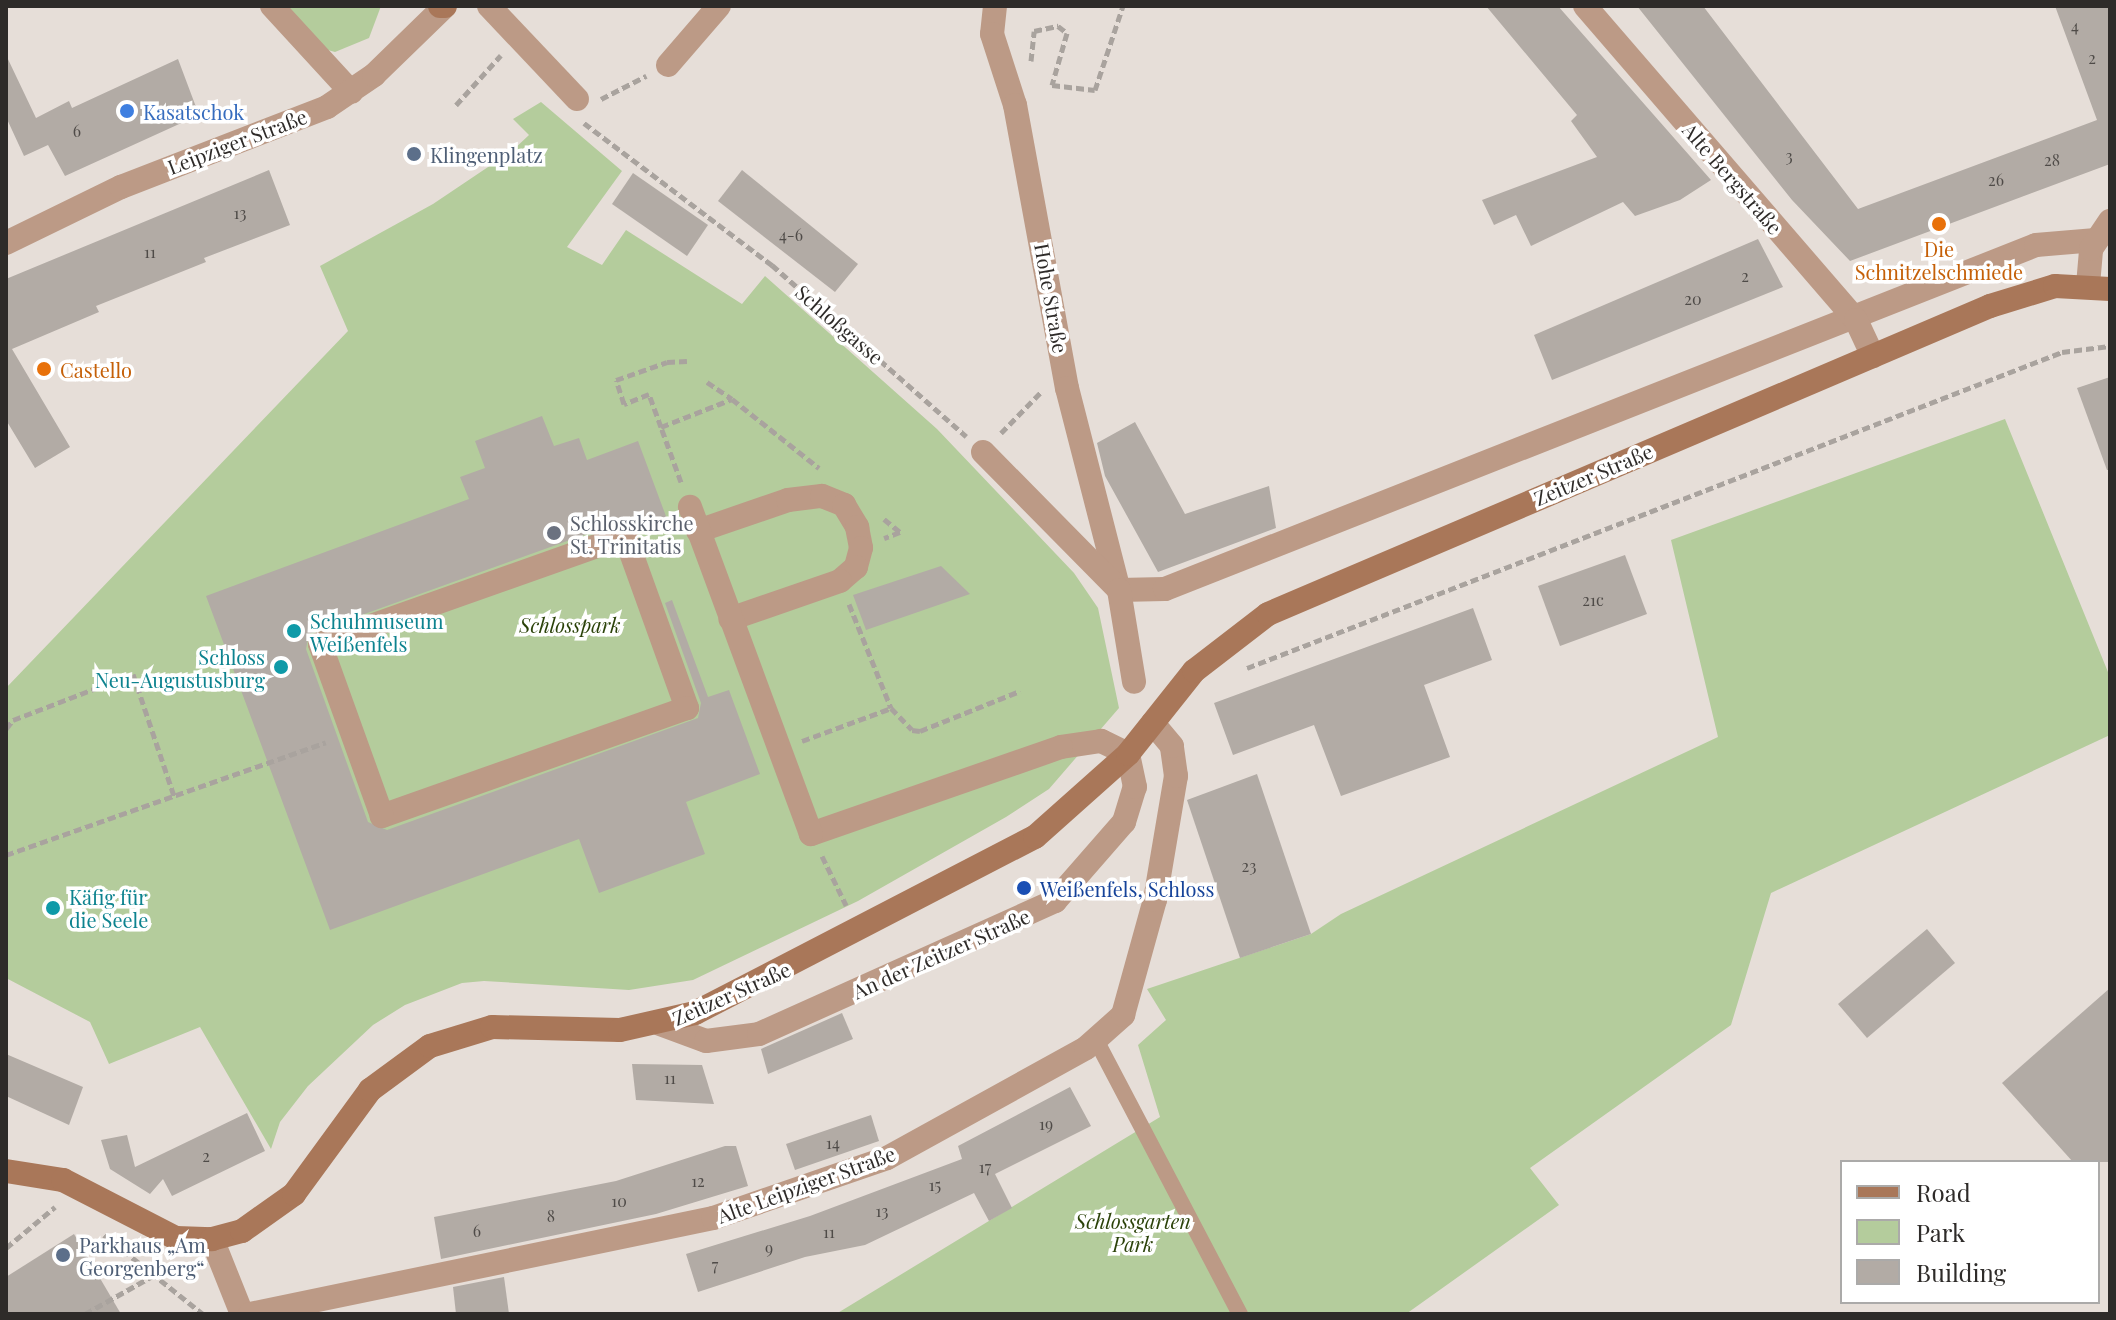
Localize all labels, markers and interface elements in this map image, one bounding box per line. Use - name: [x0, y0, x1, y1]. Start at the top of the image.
- house number: 4: [2071, 16, 2079, 36]
- house number: 2: [2088, 48, 2096, 68]
- place label: Kasatschok: [143, 99, 244, 123]
- marker: Kasatschok: [118, 102, 136, 120]
- street label: Leipziger Straße: [164, 103, 310, 179]
- street label: Alte Bergstraße: [1678, 118, 1788, 238]
- house number: 6: [73, 121, 81, 141]
- place label: Klingenplatz: [430, 142, 543, 166]
- marker: Klingenplatz: [405, 145, 423, 163]
- house number: 3: [1785, 146, 1793, 166]
- house number: 28: [2044, 150, 2060, 170]
- house number: 26: [1988, 170, 2004, 190]
- house number: 13: [234, 203, 246, 223]
- marker: Die Schnitzelschmiede: [1930, 215, 1948, 233]
- house number: 4-6: [779, 225, 803, 245]
- place label: Die Schnitzelschmiede: [1855, 236, 2023, 283]
- street label: Hohe Straße: [1031, 241, 1073, 355]
- house number: 11: [144, 242, 156, 262]
- house number: 2: [1741, 266, 1749, 286]
- street label: Schloßgasse: [791, 279, 889, 369]
- house number: 20: [1684, 289, 1702, 309]
- place label: Castello: [60, 357, 132, 381]
- marker: Castello: [35, 360, 53, 378]
- street label: Zeitzer Straße: [1530, 438, 1656, 510]
- place label: Schlosskirche St. Trinitatis: [570, 510, 694, 557]
- marker: Schlosskirche St. Trinitatis: [545, 524, 563, 542]
- house number: 21c: [1582, 590, 1604, 610]
- place label: Schuhmuseum Weißenfels: [310, 608, 443, 655]
- park label: Schlosspark: [519, 612, 621, 636]
- marker: Schuhmuseum Weißenfels: [285, 622, 303, 640]
- place label: Schloss Neu-Augustusburg: [95, 644, 265, 691]
- marker: Schloss Neu-Augustusburg: [272, 658, 290, 676]
- house number: 23: [1242, 856, 1256, 876]
- place label: Weißenfels, Schloss: [1040, 876, 1214, 900]
- marker: Weißenfels, Schloss: [1015, 879, 1033, 897]
- place label: Käfig für die Seele: [69, 884, 148, 931]
- marker: Käfig für die Seele: [44, 899, 62, 917]
- street label: An der Zeitzer Straße: [848, 903, 1034, 1003]
- street label: Zeitzer Straße: [668, 956, 794, 1030]
- house number: 11: [664, 1068, 676, 1088]
- house number: 19: [1039, 1114, 1053, 1134]
- house number: 14: [826, 1133, 840, 1153]
- street label: Alte Leipziger Straße: [713, 1141, 899, 1227]
- house number: 2: [202, 1146, 210, 1166]
- house number: 17: [979, 1157, 991, 1177]
- legend: [1840, 1160, 2100, 1304]
- house number: 12: [691, 1171, 705, 1191]
- house number: 15: [929, 1175, 941, 1195]
- text: Road: [1916, 1176, 1971, 1208]
- house number: 10: [611, 1191, 627, 1211]
- house number: 13: [876, 1201, 888, 1221]
- house number: 8: [547, 1206, 555, 1226]
- park label: Schlossgarten Park: [1075, 1208, 1191, 1255]
- text: Park: [1916, 1216, 1965, 1248]
- house number: 6: [473, 1221, 481, 1241]
- house number: 11: [823, 1222, 835, 1242]
- place label: Parkhaus „Am Georgenberg“: [79, 1232, 206, 1279]
- house number: 9: [765, 1238, 773, 1258]
- marker: Parkhaus „Am Georgenberg“: [54, 1246, 72, 1264]
- house number: 7: [712, 1255, 718, 1275]
- text: Building: [1916, 1256, 2006, 1288]

